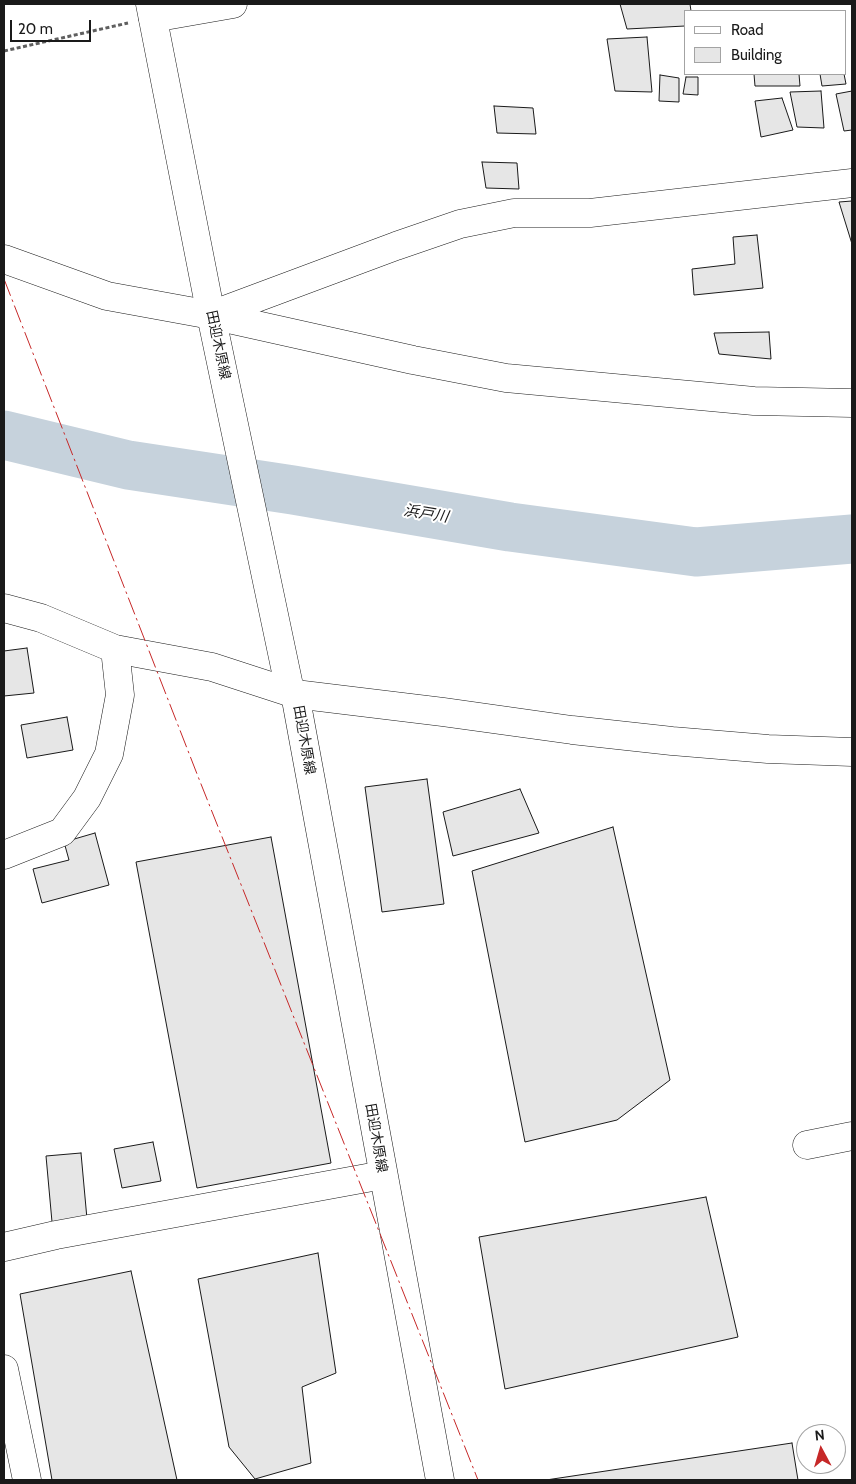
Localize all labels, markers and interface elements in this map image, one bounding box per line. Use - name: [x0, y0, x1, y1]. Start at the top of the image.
- scale bar: [12, 10, 94, 42]
- legend: [684, 10, 846, 75]
- text: 20 m: [18, 20, 53, 38]
- text: Road: [731, 21, 764, 39]
- text: Building: [731, 46, 782, 64]
- street label: 田迎木原線: [203, 309, 233, 381]
- water label: 浜戸川: [402, 502, 450, 526]
- street label: 田迎木原線: [290, 704, 318, 776]
- street label: 田迎木原線: [362, 1102, 390, 1174]
- north arrow: [796, 1424, 846, 1474]
- text: N: [814, 1426, 825, 1445]

